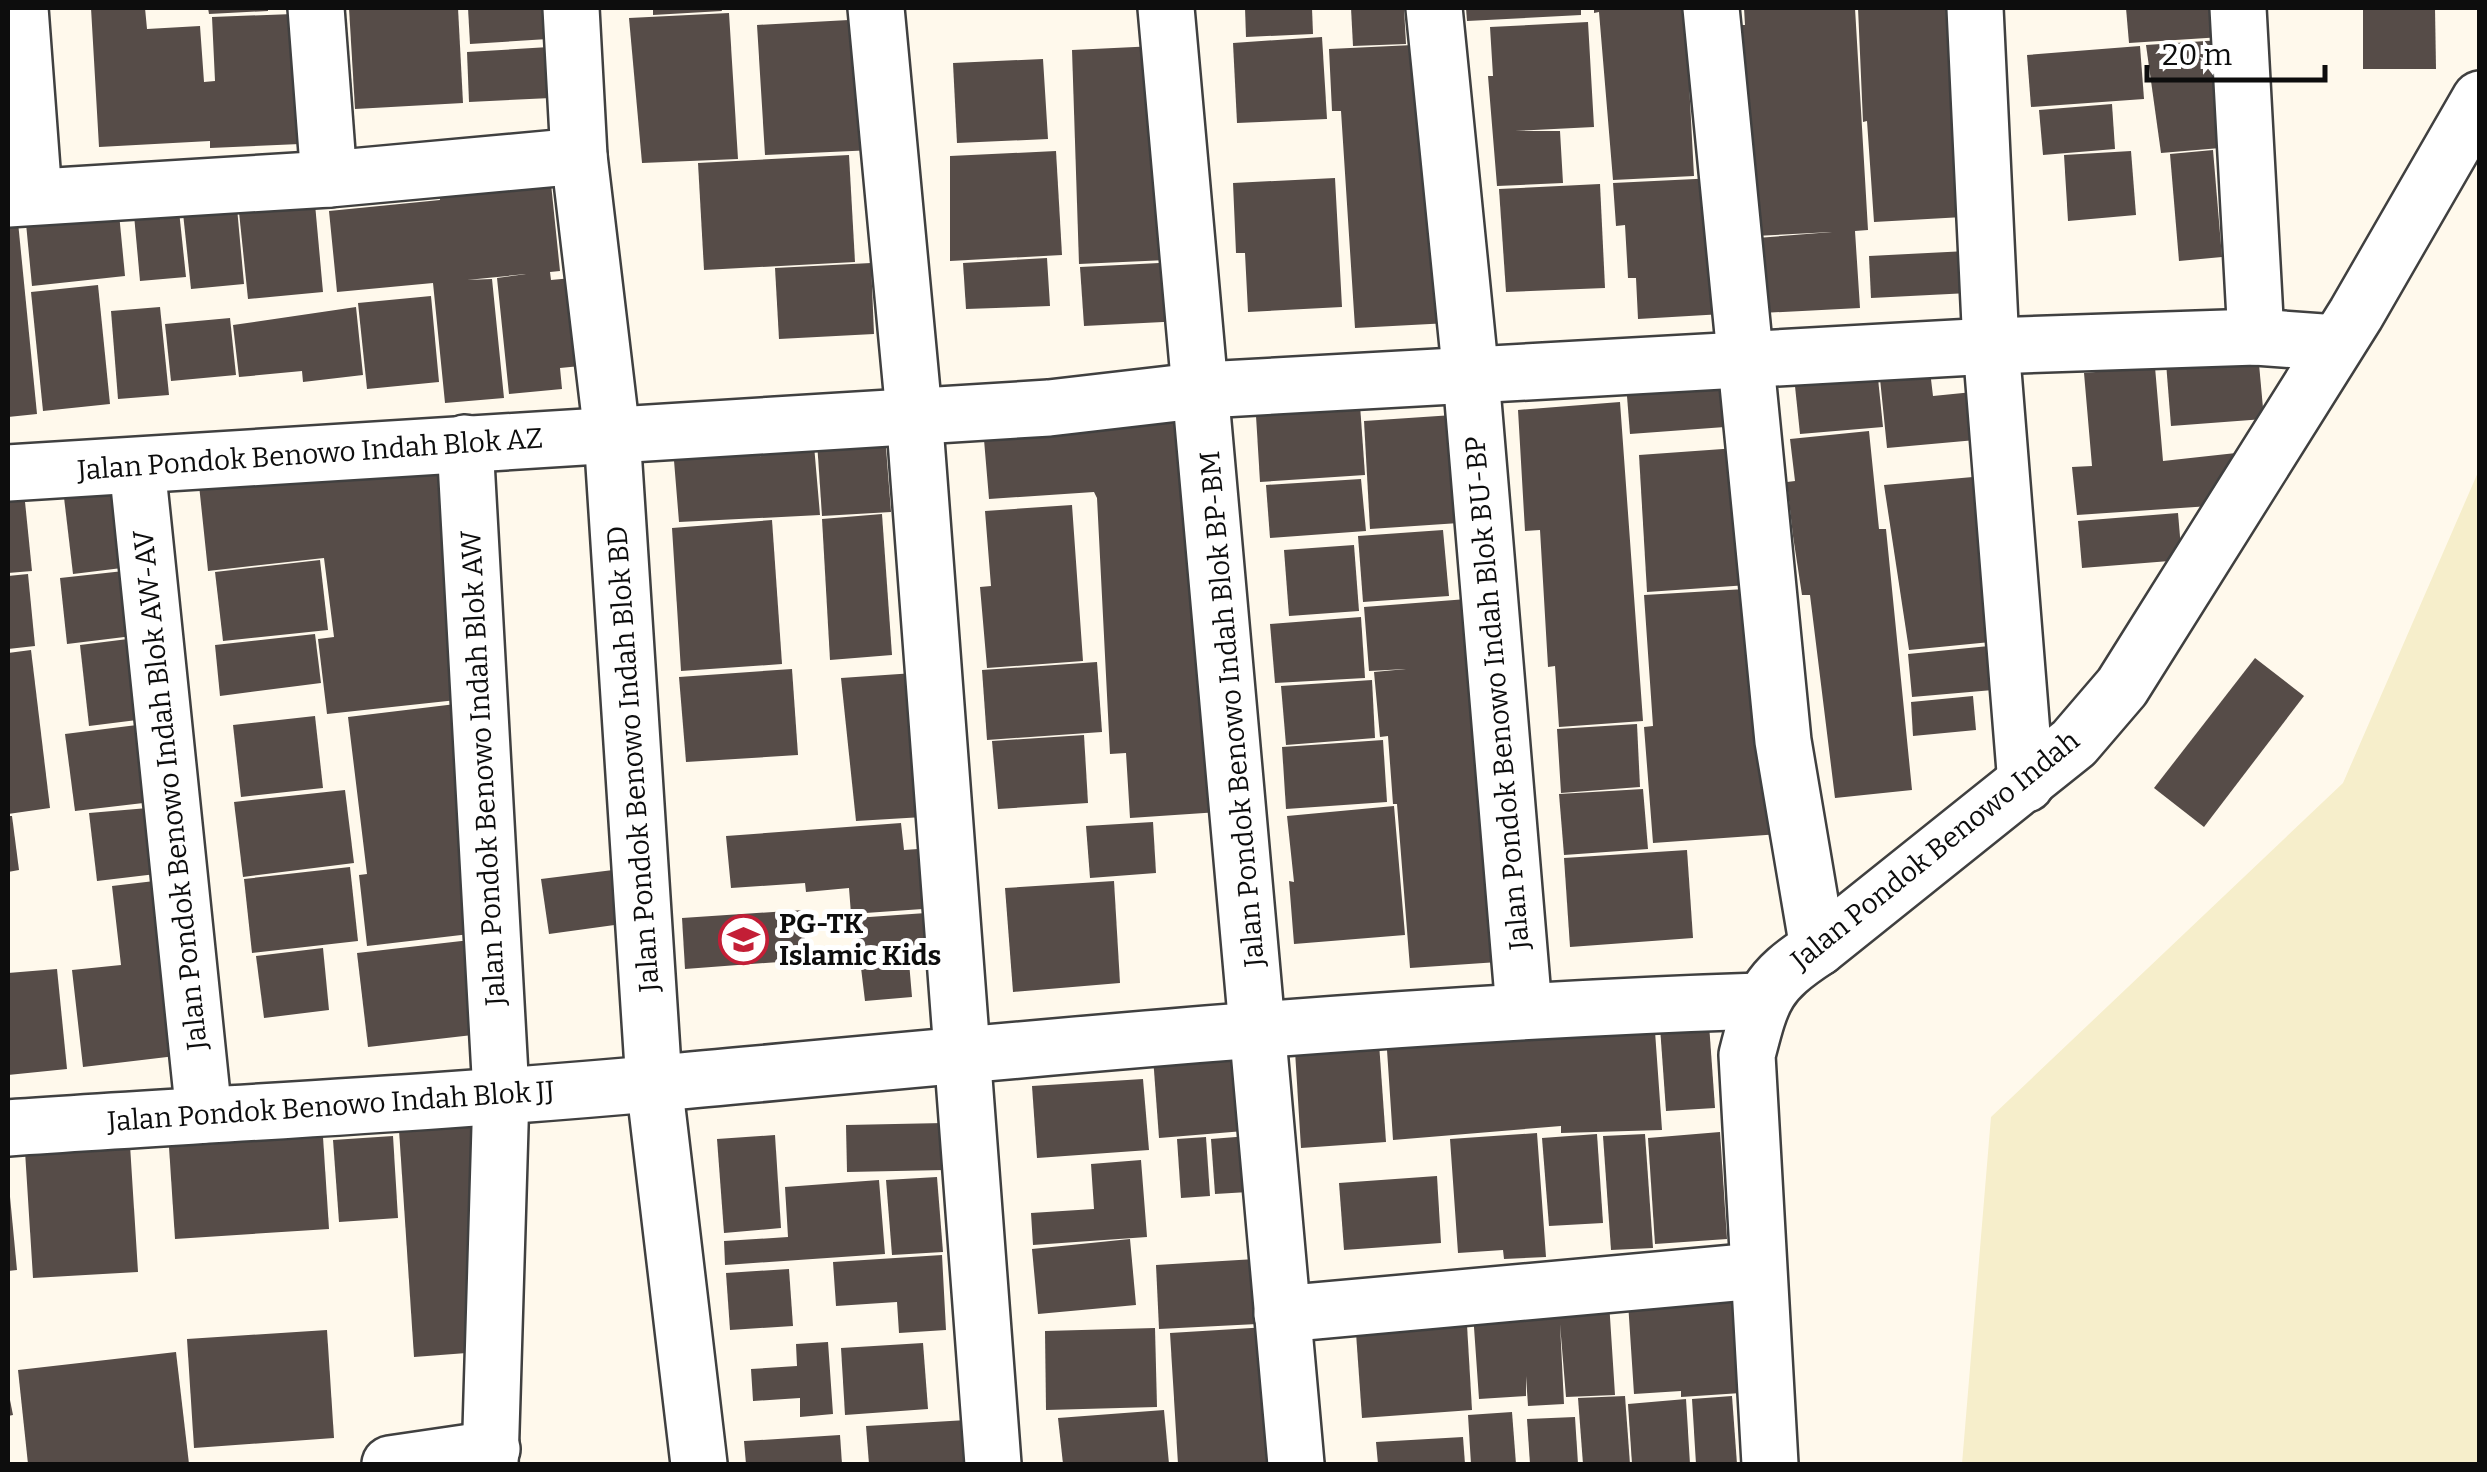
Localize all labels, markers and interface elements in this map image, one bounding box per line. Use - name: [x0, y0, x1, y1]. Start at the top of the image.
- scale bar: [2147, 20, 2324, 82]
- text: 20 m: [2162, 37, 2233, 73]
- street label: Jalan Pondok Benowo Indah Blok AZ: [75, 421, 544, 487]
- street label: Jalan Pondok Benowo Indah Blok BU-BP: [1458, 435, 1536, 952]
- street label: Jalan Pondok Benowo Indah Blok BP-BM: [1193, 450, 1271, 969]
- street label: Jalan Pondok Benowo Indah Blok BD: [600, 525, 666, 994]
- street label: Jalan Pondok Benowo Indah Blok AW-AV: [126, 528, 214, 1053]
- street label: Jalan Pondok Benowo Indah Blok AW: [454, 529, 512, 1007]
- street label: Jalan Pondok Benowo Indah: [1784, 724, 2086, 977]
- place label: PG-TK Islamic Kids: [779, 907, 941, 972]
- school or university icon: PG-TK Islamic Kids: [718, 913, 770, 965]
- street label: Jalan Pondok Benowo Indah Blok JJ: [105, 1074, 556, 1138]

